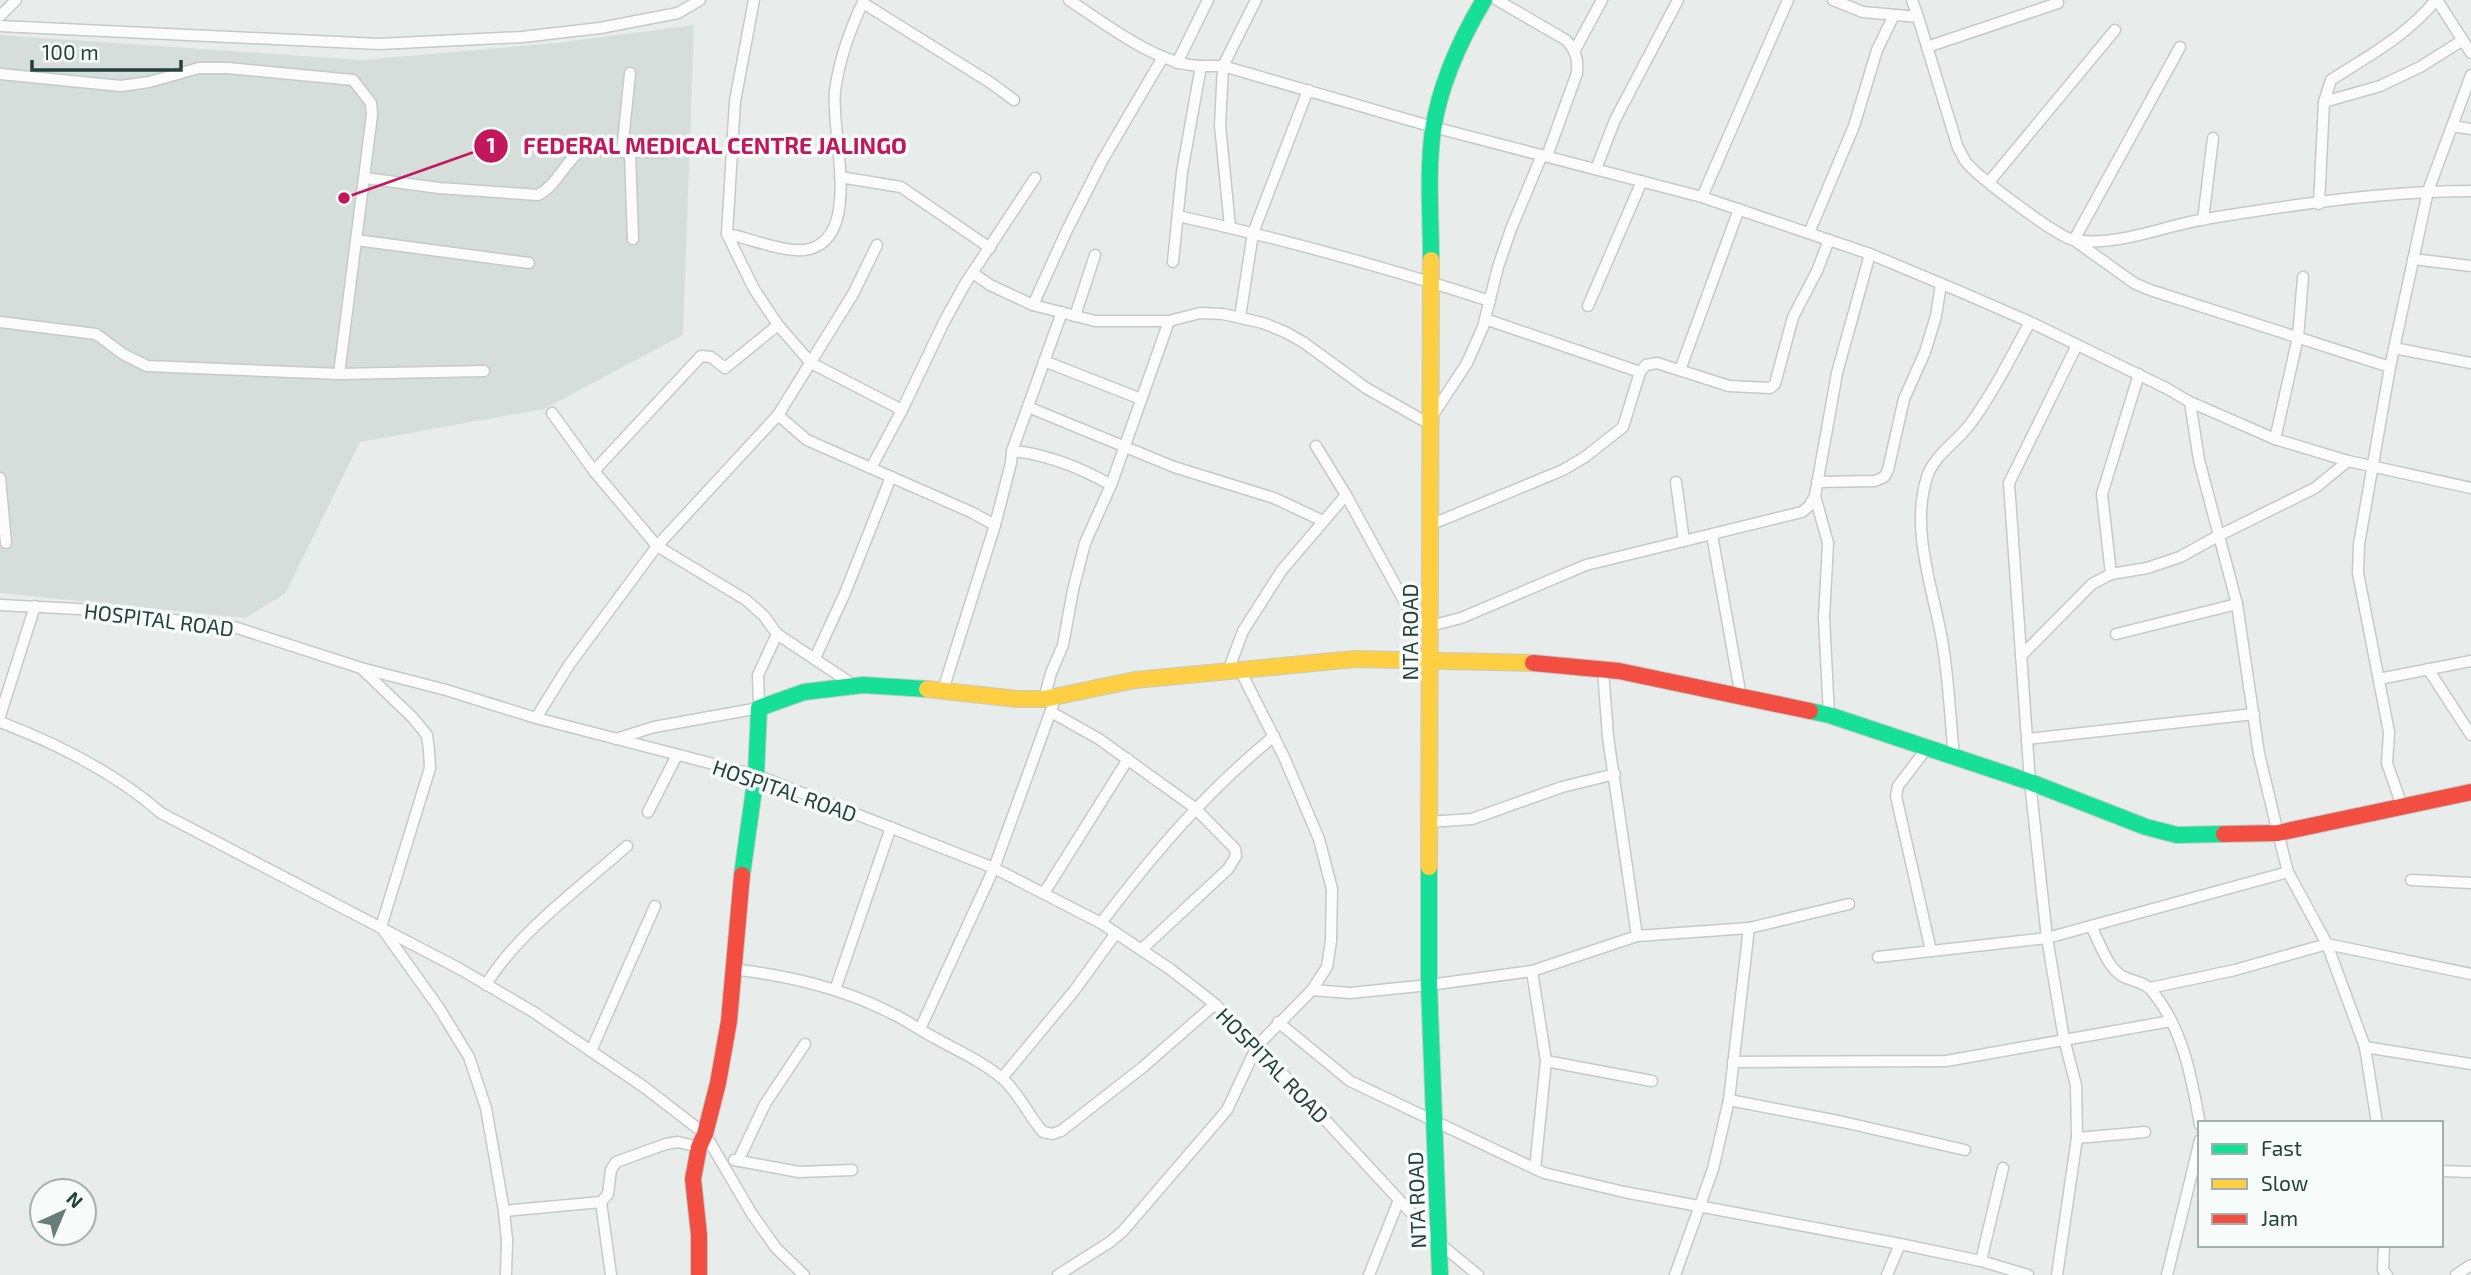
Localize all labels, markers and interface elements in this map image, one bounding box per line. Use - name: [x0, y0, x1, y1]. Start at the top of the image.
- scale bar: [32, 28, 180, 72]
- text: 100 m: [42, 39, 99, 64]
- callout: FEDERAL MEDICAL CENTRE JALINGO: [473, 124, 921, 168]
- text: FEDERAL MEDICAL CENTRE JALINGO: [523, 131, 907, 159]
- text: 1: [486, 132, 496, 157]
- street label: NTA ROAD: [1397, 584, 1422, 680]
- street label: HOSPITAL ROAD: [83, 597, 235, 641]
- street label: HOSPITAL ROAD: [710, 754, 860, 826]
- street label: HOSPITAL ROAD: [1212, 1002, 1334, 1128]
- legend: [2198, 1121, 2443, 1247]
- text: Fast: [2261, 1135, 2302, 1160]
- street label: NTA ROAD: [1402, 1151, 1430, 1249]
- text: Slow: [2261, 1170, 2308, 1195]
- north arrow: [28, 1177, 98, 1247]
- text: N: [62, 1186, 88, 1212]
- text: Jam: [2261, 1205, 2298, 1230]

